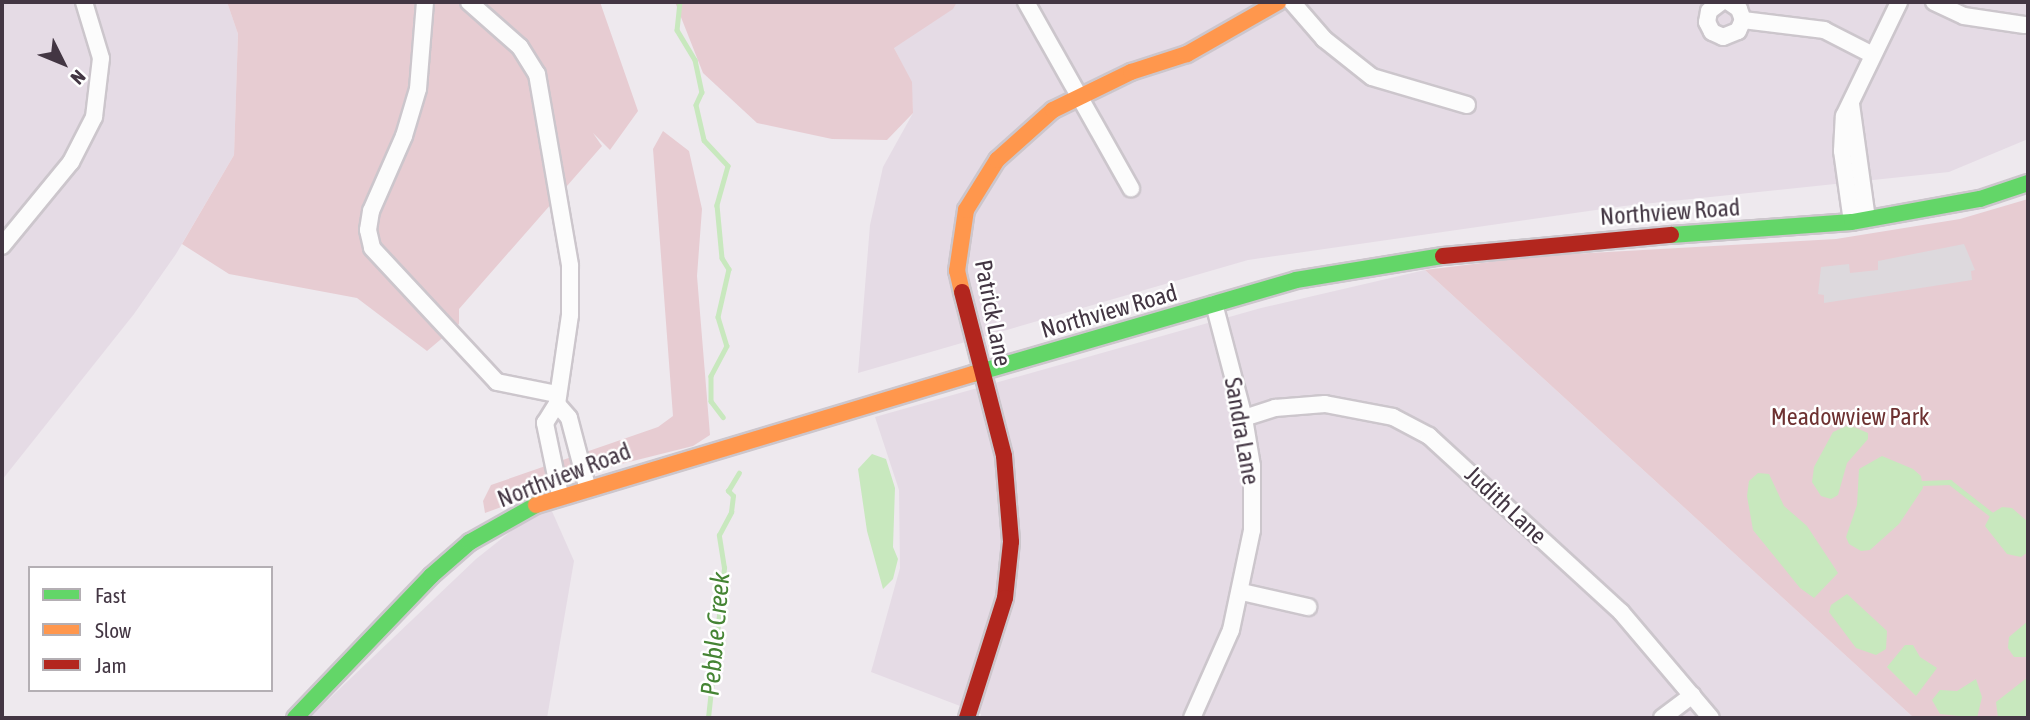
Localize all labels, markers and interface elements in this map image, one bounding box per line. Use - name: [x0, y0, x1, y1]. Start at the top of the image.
- north arrow: [28, 28, 98, 98]
- text: N: [66, 66, 90, 89]
- street label: Northview Road: [1599, 193, 1741, 231]
- street label: Patrick Lane: [969, 257, 1017, 369]
- street label: Northview Road: [1038, 278, 1180, 344]
- street label: Sandra Lane: [1218, 375, 1266, 487]
- park label: Meadowview Park: [1771, 403, 1929, 431]
- street label: Northview Road: [493, 436, 635, 514]
- street label: Judith Lane: [1459, 460, 1553, 550]
- legend: [28, 566, 273, 692]
- water label: Pebble Creek: [695, 571, 737, 697]
- text: Fast: [95, 583, 126, 607]
- text: Slow: [95, 618, 131, 642]
- text: Jam: [95, 653, 127, 677]

